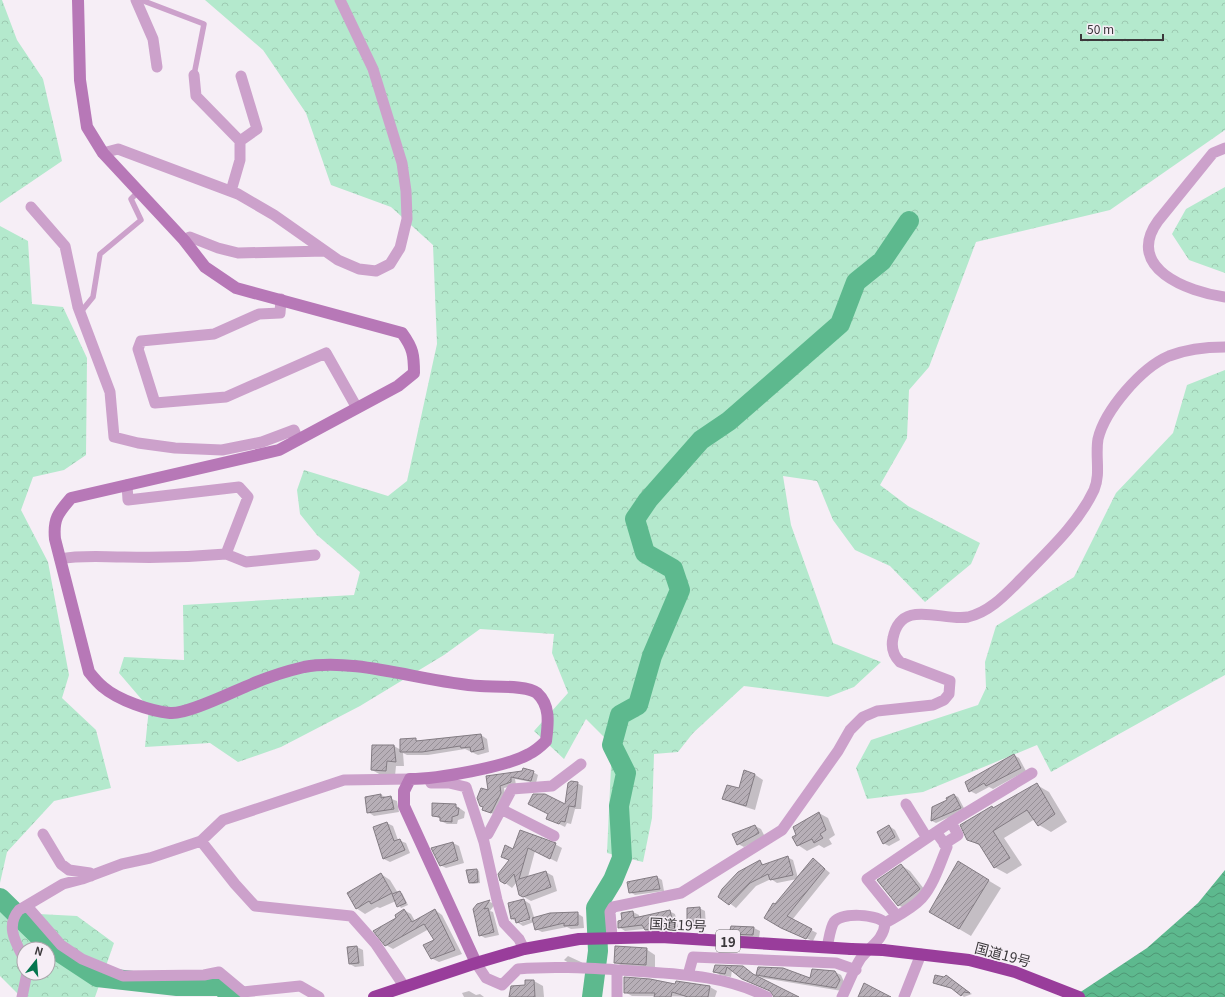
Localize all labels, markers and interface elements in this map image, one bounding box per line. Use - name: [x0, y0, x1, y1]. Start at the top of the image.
- scale bar: [1081, 16, 1163, 42]
- text: 50 m: [1087, 20, 1114, 37]
- street label: 国道19号: [649, 913, 707, 935]
- road number: 19: [716, 930, 740, 952]
- street label: 国道19号: [973, 937, 1033, 971]
- north arrow: [16, 941, 56, 981]
- text: N: [33, 942, 45, 959]

